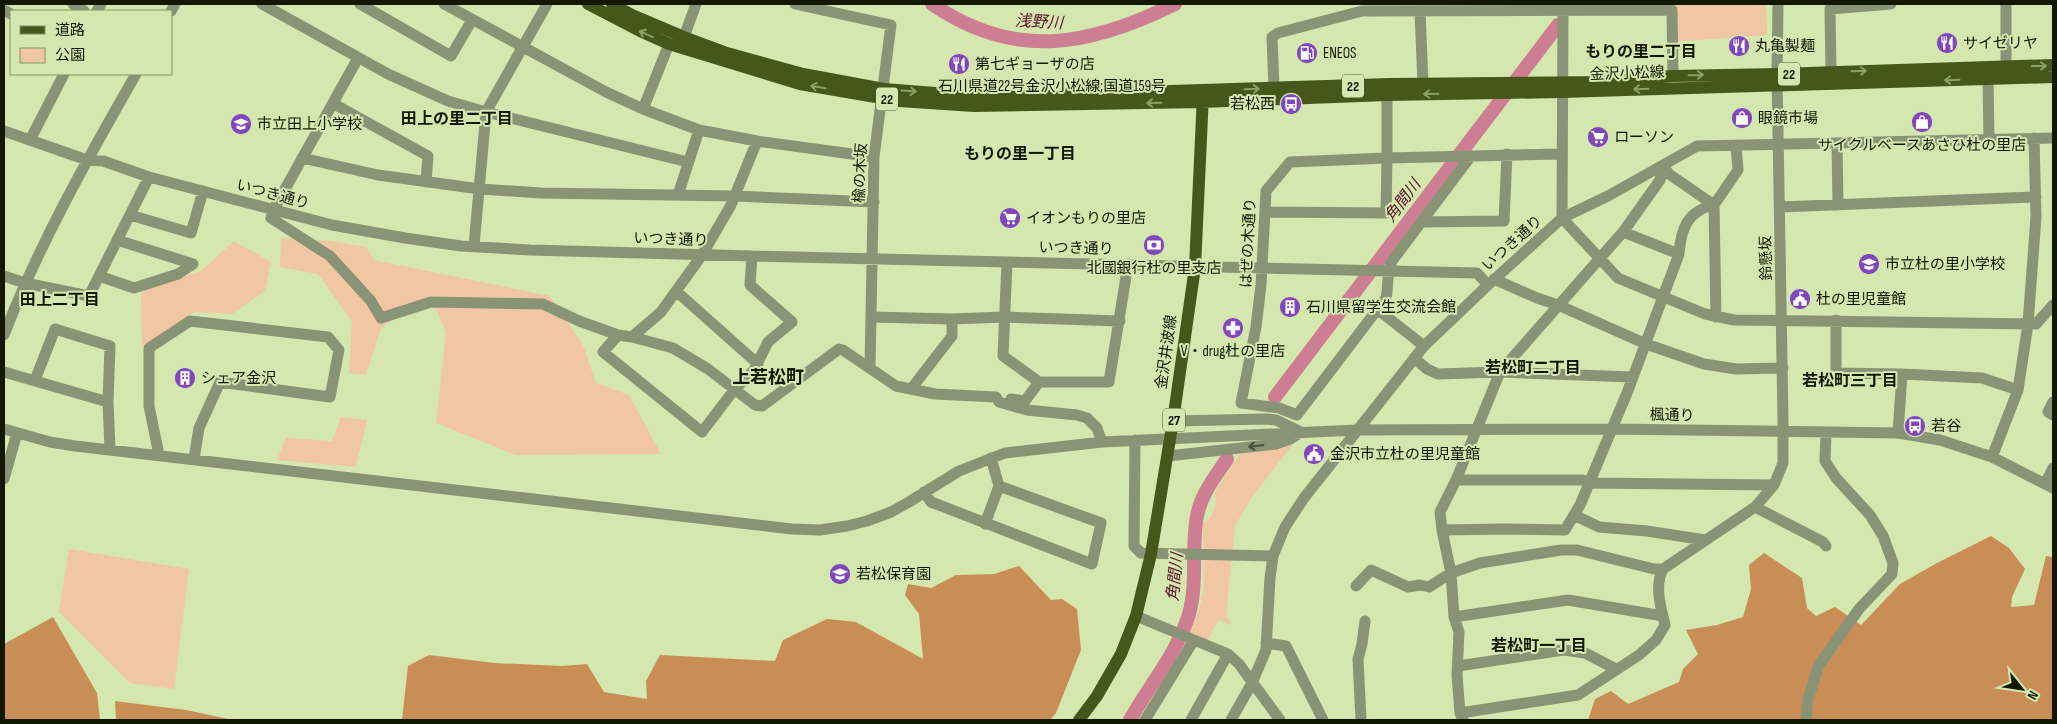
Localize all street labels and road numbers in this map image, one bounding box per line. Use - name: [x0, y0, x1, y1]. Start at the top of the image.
- road number: 22: [1778, 62, 1800, 86]
- street label: 金沢小松線: [1589, 63, 1665, 84]
- road number: 22: [1342, 74, 1364, 98]
- street label: 石川県道22号金沢小松線;国道159号: [938, 77, 1166, 96]
- road number: 22: [876, 88, 898, 110]
- street label: 楡の木坂: [849, 143, 872, 203]
- street label: いつき通り: [234, 176, 312, 213]
- street label: はぜの木通り: [1237, 198, 1260, 288]
- street label: いつき通り: [1478, 211, 1547, 276]
- street label: いつき通り: [633, 229, 709, 250]
- street label: 鈴懸坂: [1757, 235, 1776, 281]
- street label: いつき通り: [1038, 238, 1114, 259]
- street label: 金沢井波線: [1152, 314, 1181, 391]
- street label: 楓通り: [1649, 406, 1695, 425]
- road number: 27: [1163, 408, 1185, 432]

